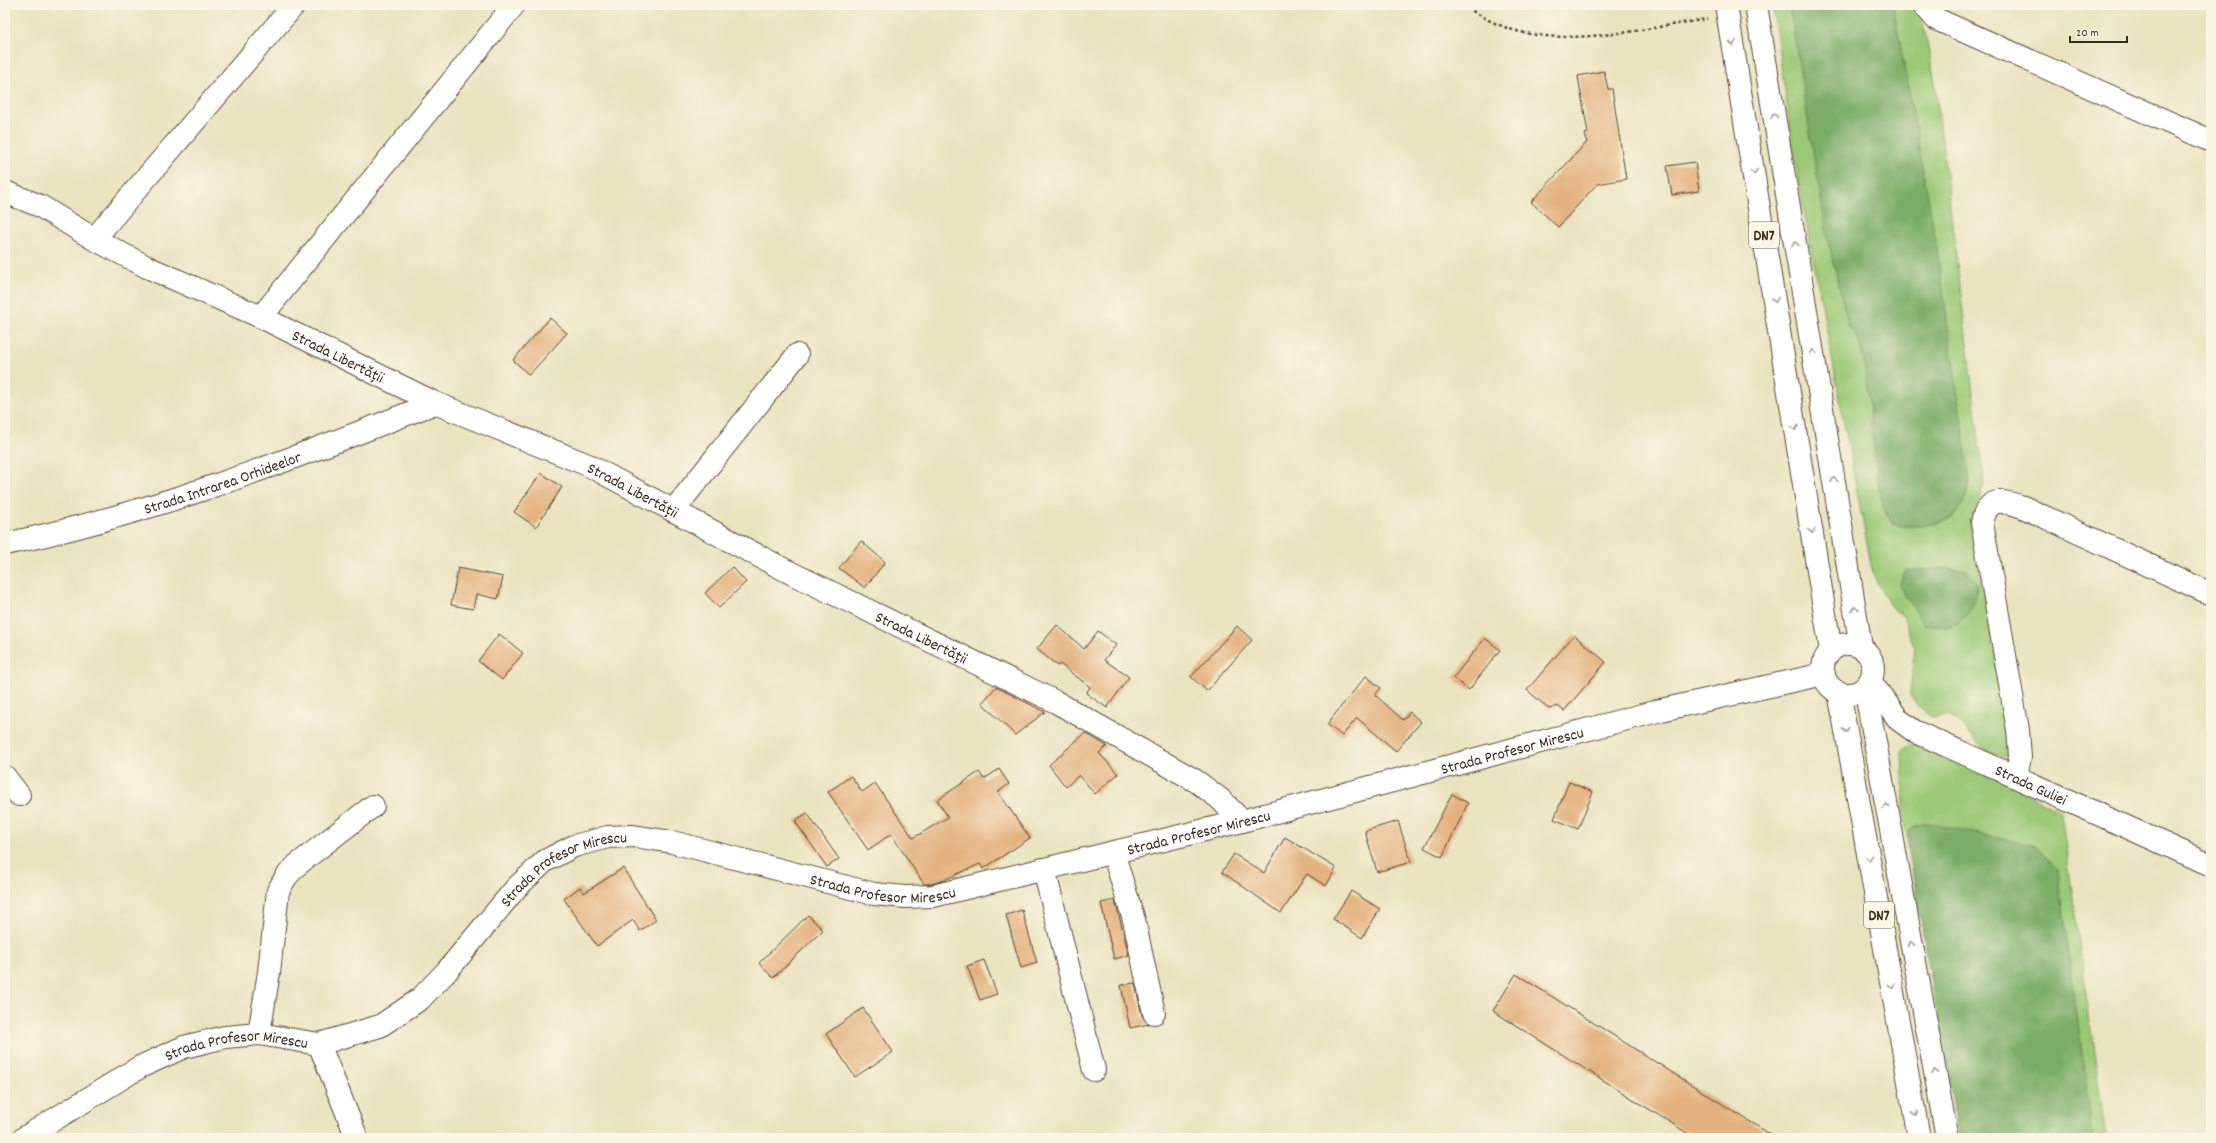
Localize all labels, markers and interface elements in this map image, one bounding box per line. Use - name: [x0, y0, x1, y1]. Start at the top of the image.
- scale bar: [2070, 18, 2127, 44]
- text: 20 m: [2076, 25, 2099, 42]
- one-way arrow: [1728, 40, 1737, 47]
- one-way arrow: [1770, 112, 1779, 119]
- one-way arrow: [1749, 169, 1758, 175]
- road number: DN7: [1749, 222, 1779, 248]
- one-way arrow: [1792, 241, 1800, 247]
- one-way arrow: [1770, 297, 1779, 303]
- street label: Strada Libertății: [288, 325, 388, 390]
- one-way arrow: [1809, 349, 1818, 355]
- one-way arrow: [1790, 425, 1799, 431]
- street label: Strada Intrarea Orhideelor: [141, 447, 305, 522]
- street label: Strada Libertății: [583, 458, 682, 525]
- one-way arrow: [1830, 477, 1839, 483]
- one-way arrow: [1808, 528, 1816, 534]
- one-way arrow: [1851, 606, 1859, 612]
- street label: Strada Libertății: [871, 607, 971, 671]
- street label: Strada Profesor Mirescu: [1438, 722, 1587, 782]
- one-way arrow: [1841, 727, 1850, 733]
- street label: Strada Guliei: [1991, 760, 2070, 813]
- one-way arrow: [1882, 803, 1891, 809]
- street label: Strada Profesor Mirescu: [1125, 805, 1273, 863]
- street label: Strada Profesor Mirescu: [496, 827, 628, 913]
- one-way arrow: [1864, 855, 1873, 861]
- street label: Strada Profesor Mirescu: [807, 869, 958, 911]
- road number: DN7: [1864, 902, 1894, 928]
- one-way arrow: [1907, 941, 1915, 947]
- one-way arrow: [1887, 983, 1896, 989]
- street label: Strada Profesor Mirescu: [161, 1025, 310, 1068]
- one-way arrow: [1931, 1069, 1939, 1075]
- one-way arrow: [1910, 1111, 1919, 1117]

